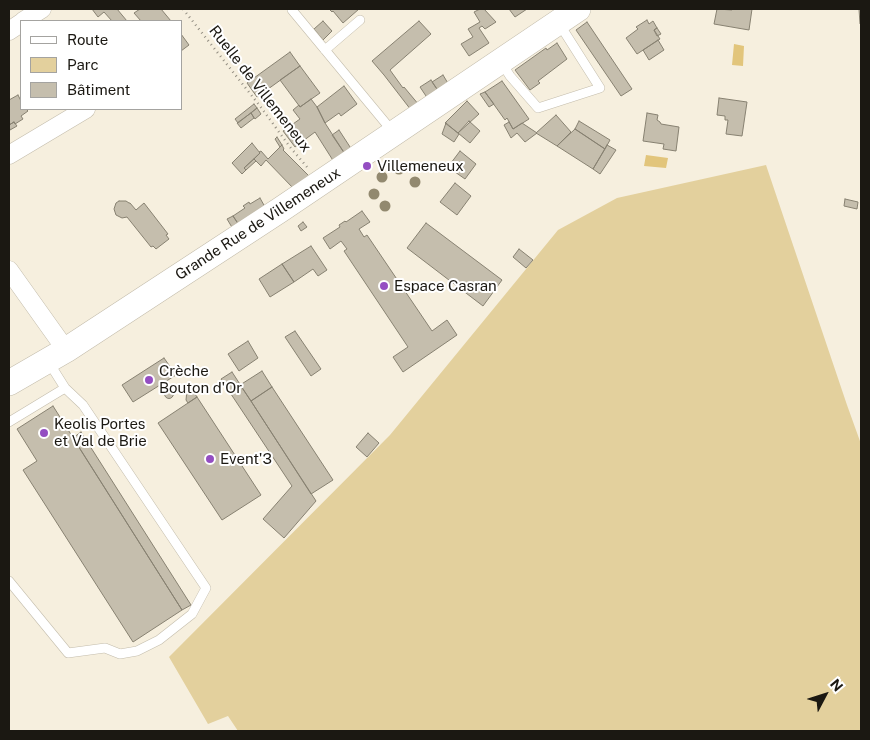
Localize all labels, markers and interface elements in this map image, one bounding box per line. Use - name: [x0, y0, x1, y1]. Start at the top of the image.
- legend: [20, 20, 182, 110]
- street label: Ruelle de Villemeneux: [205, 22, 315, 156]
- text: Route: [67, 31, 108, 48]
- text: Parc: [67, 56, 99, 73]
- text: Bâtiment: [67, 81, 130, 98]
- place label: Villemeneux: [377, 157, 464, 175]
- marker: Villemeneux: [361, 160, 373, 172]
- street label: Grande Rue de Villemeneux: [172, 164, 344, 284]
- place label: Espace Casran: [394, 277, 497, 295]
- marker: Espace Casran: [378, 280, 390, 292]
- place label: Crèche Bouton d'Or: [159, 362, 242, 397]
- marker: Crèche Bouton d'Or: [143, 374, 155, 386]
- place label: Keolis Portes et Val de Brie: [54, 415, 147, 450]
- marker: Keolis Portes et Val de Brie: [38, 427, 50, 439]
- place label: Event'3: [220, 450, 272, 468]
- marker: Event'3: [204, 453, 216, 465]
- north arrow: [800, 670, 850, 720]
- text: N: [827, 676, 846, 695]

